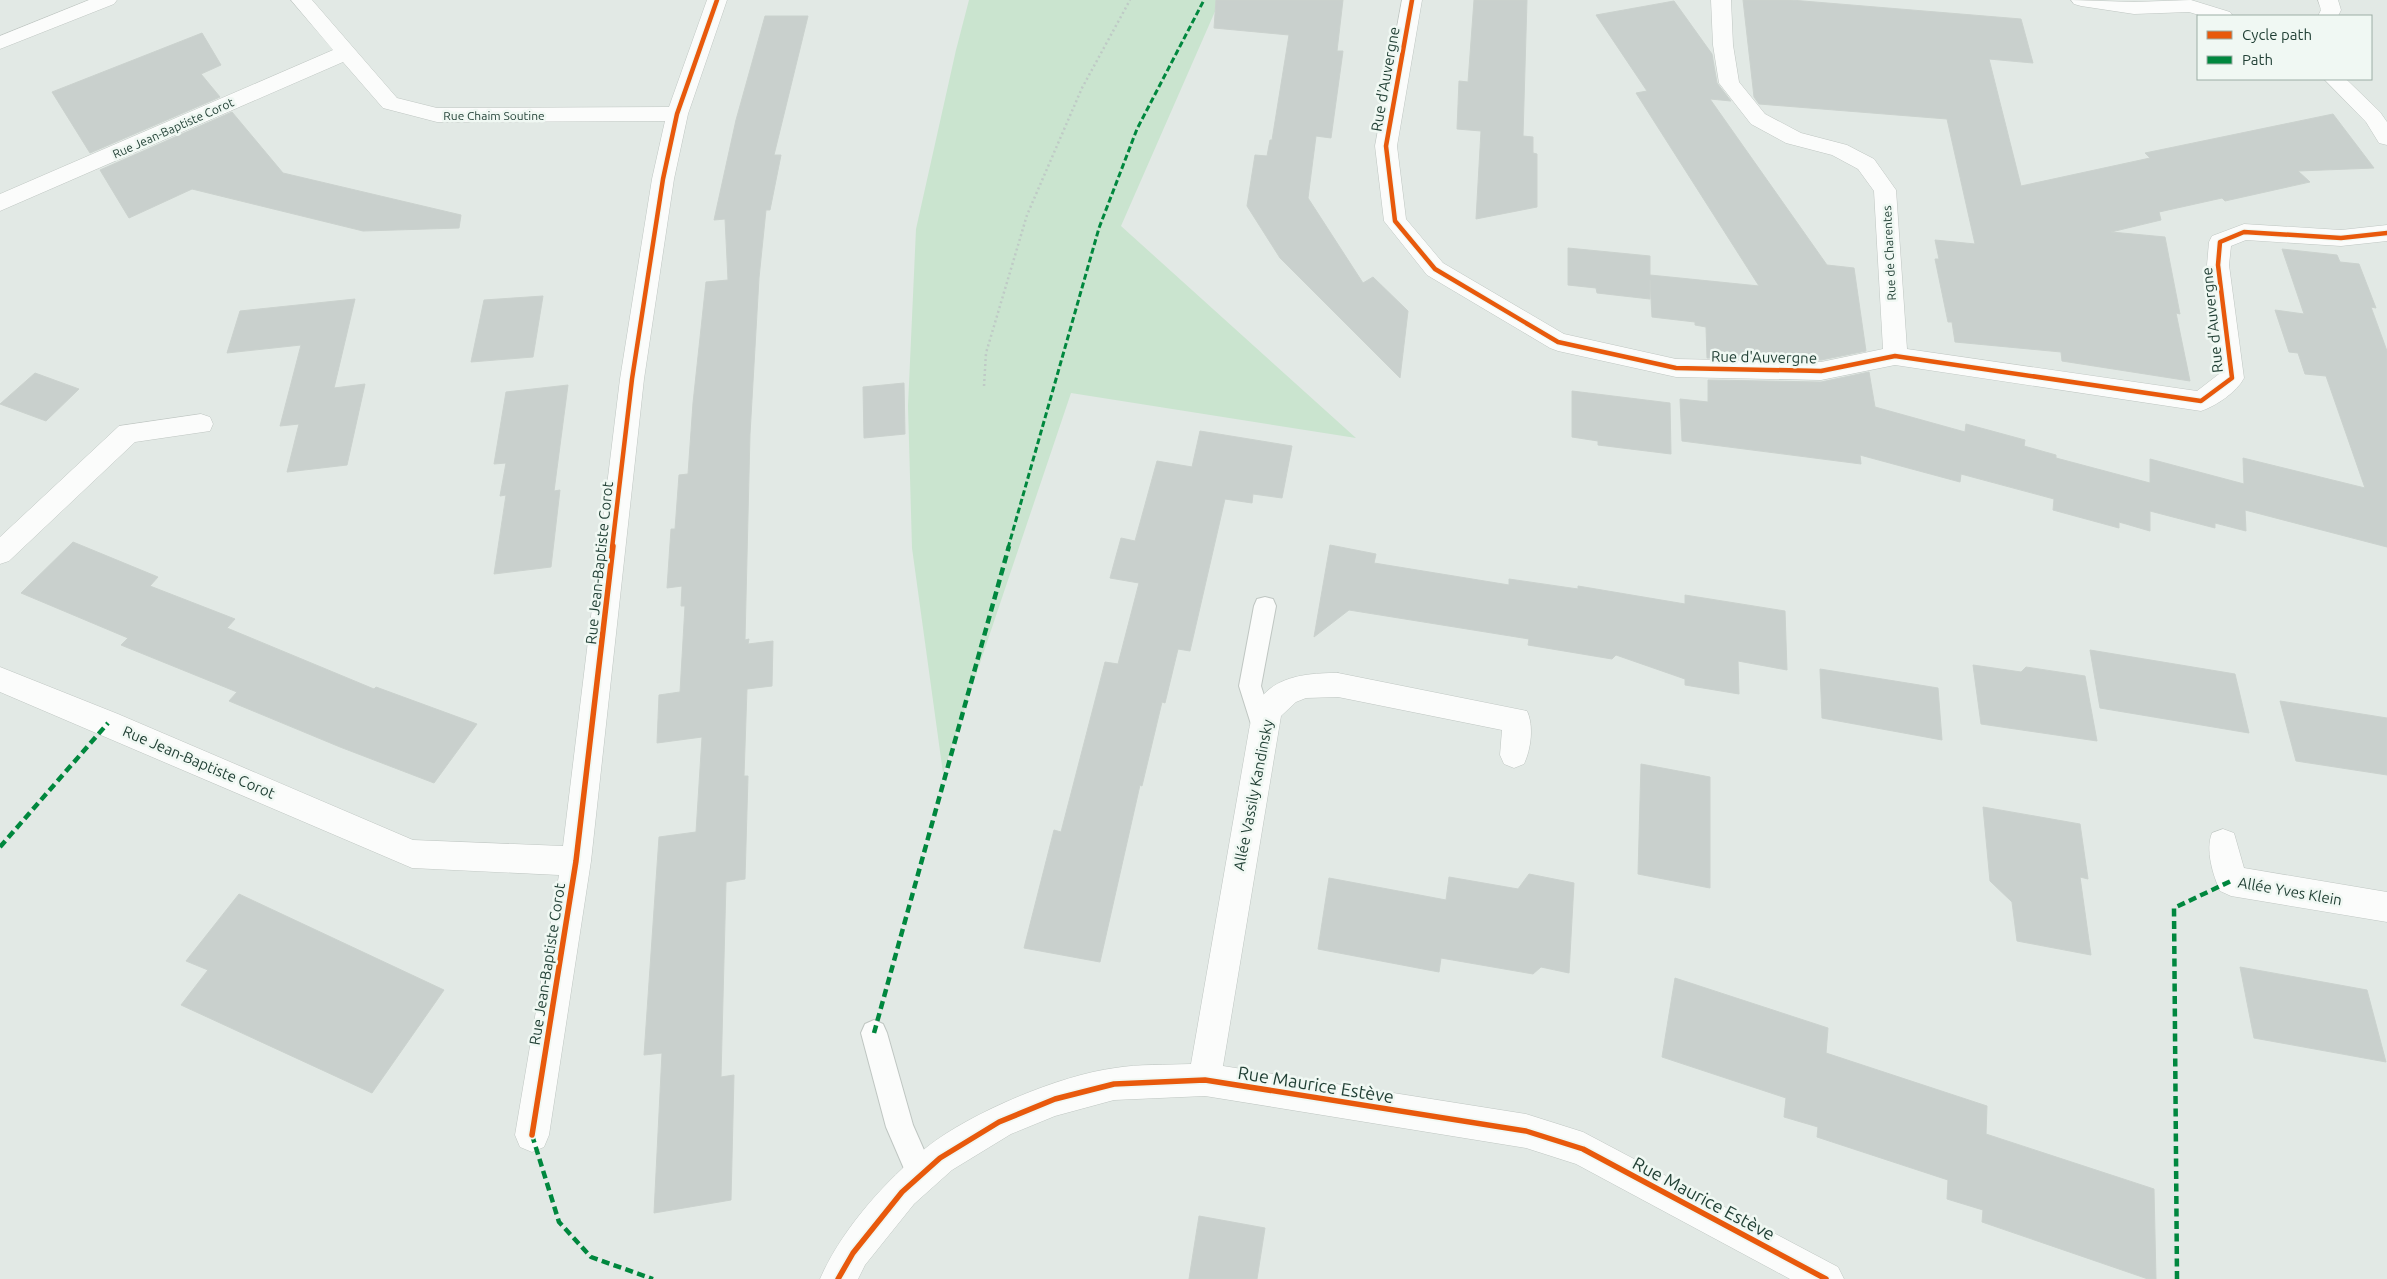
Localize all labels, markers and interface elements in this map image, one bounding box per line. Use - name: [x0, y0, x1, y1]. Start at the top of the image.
- legend: [2197, 15, 2372, 80]
- street label: Rue d'Auvergne: [1367, 25, 1403, 133]
- text: Cycle path: [2242, 26, 2312, 43]
- text: Path: [2242, 51, 2273, 68]
- street label: Rue Jean-Baptiste Corot: [110, 95, 236, 161]
- street label: Rue Chaim Soutine: [443, 109, 545, 122]
- street label: Rue de Charentes: [1880, 205, 1898, 301]
- street label: Rue d'Auvergne: [2198, 266, 2226, 374]
- street label: Rue d'Auvergne: [1711, 348, 1817, 366]
- street label: Rue Jean-Baptiste Corot: [582, 481, 616, 645]
- street label: Allée Vassily Kandinsky: [1230, 718, 1276, 872]
- street label: Rue Jean-Baptiste Corot: [120, 722, 278, 802]
- street label: Allée Yves Klein: [2237, 873, 2343, 909]
- street label: Rue Jean-Baptiste Corot: [526, 882, 568, 1046]
- street label: Rue Maurice Estève: [1236, 1062, 1396, 1106]
- street label: Rue Maurice Estève: [1630, 1152, 1778, 1244]

